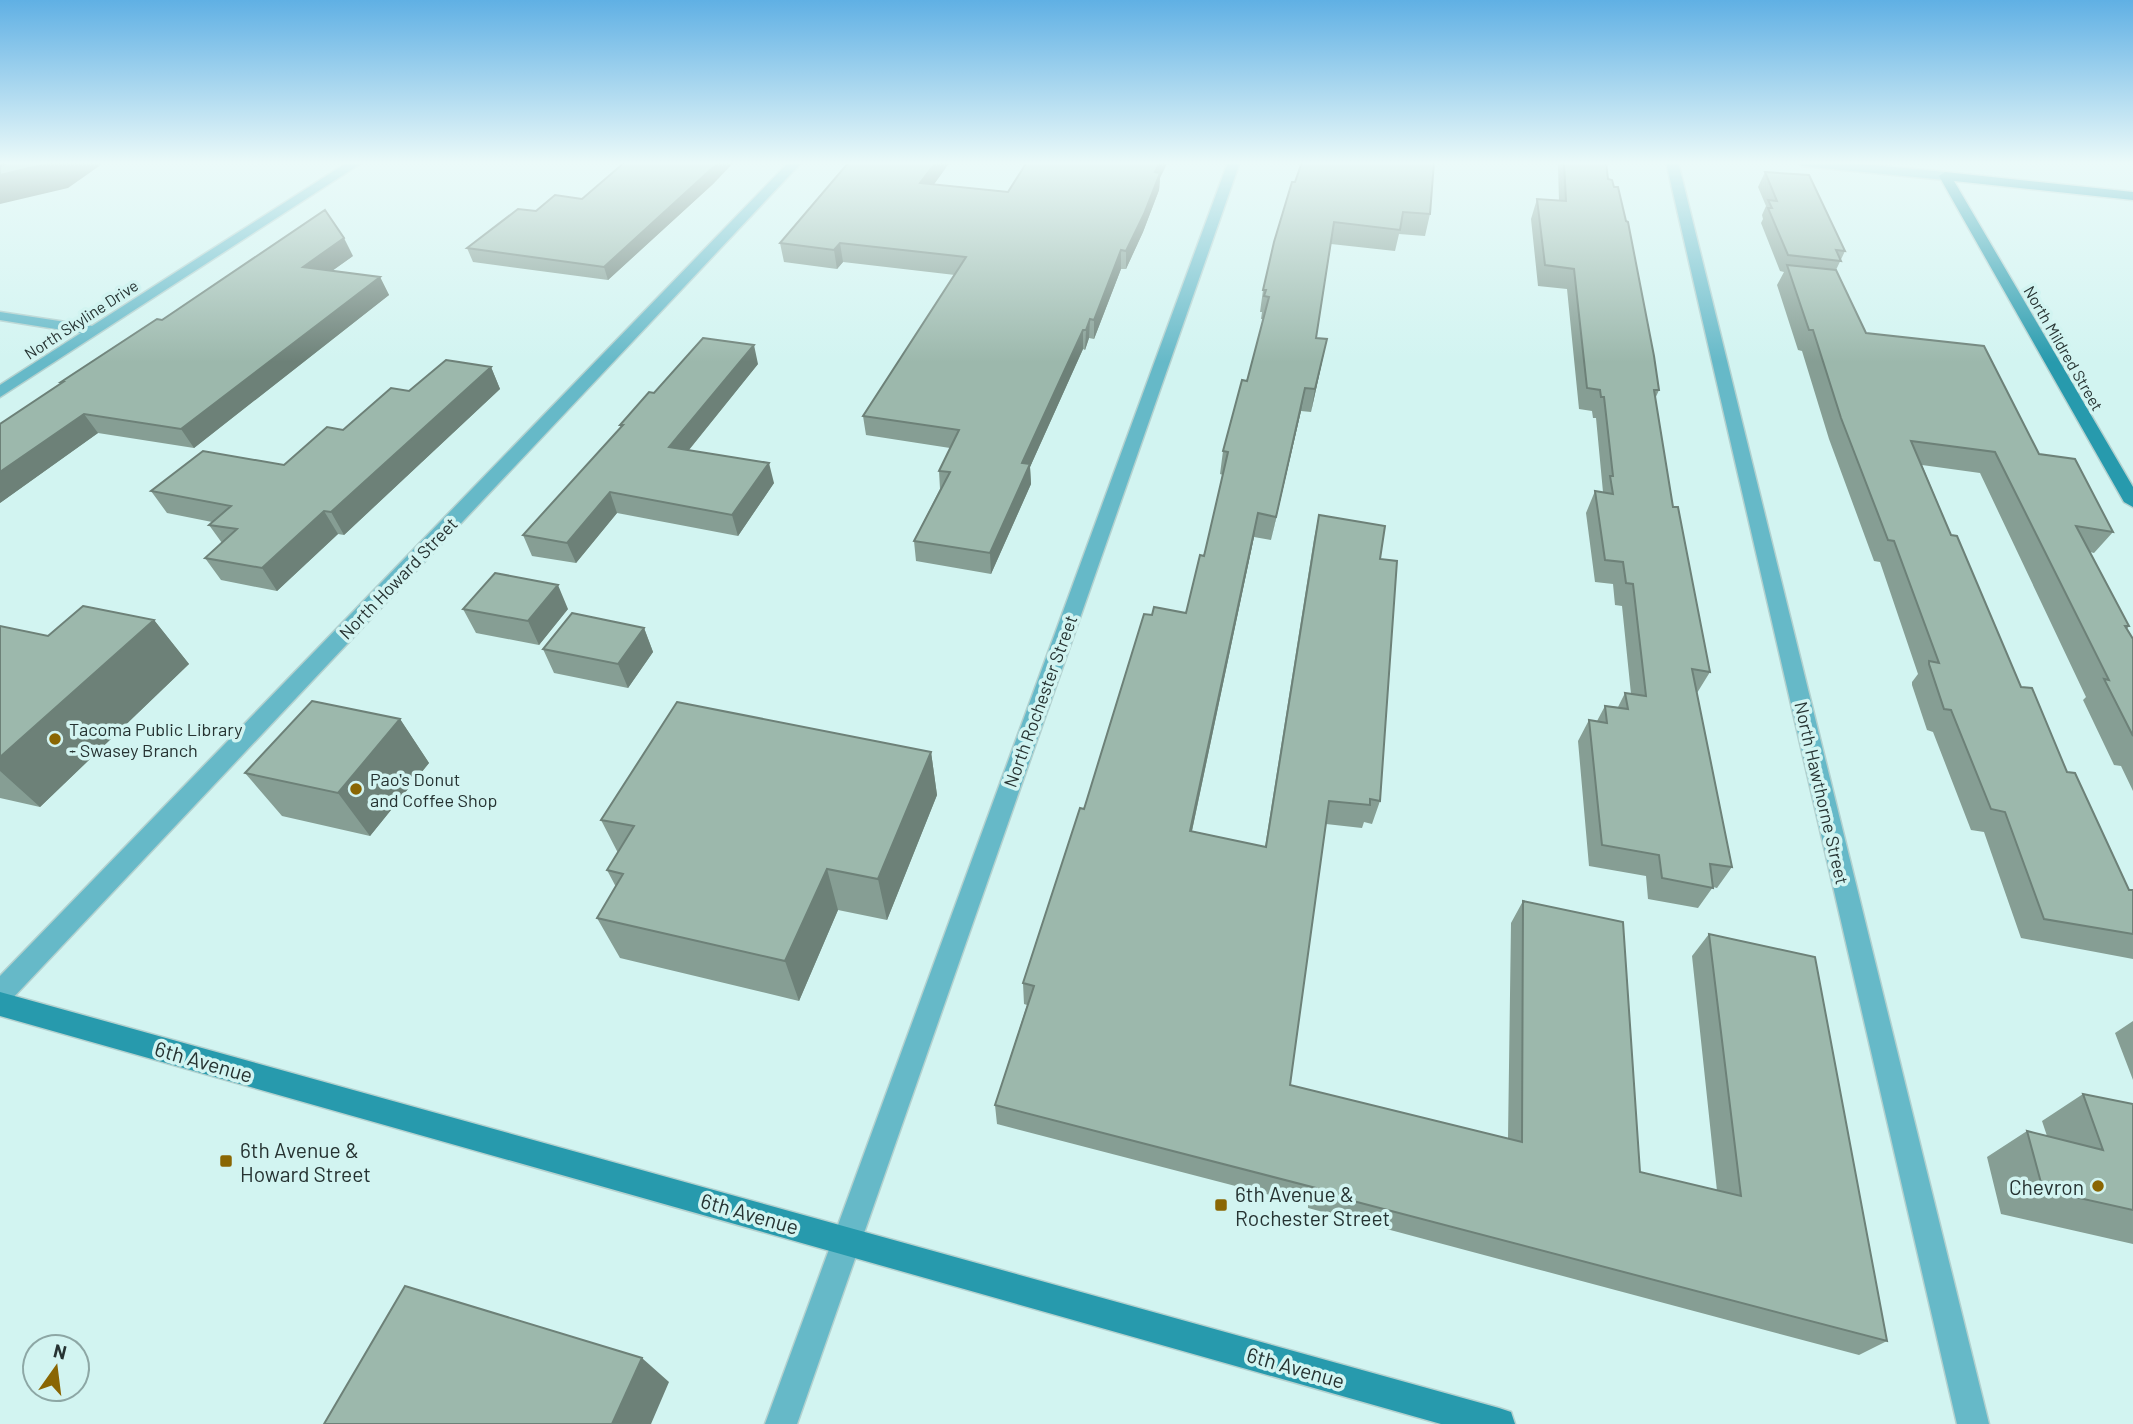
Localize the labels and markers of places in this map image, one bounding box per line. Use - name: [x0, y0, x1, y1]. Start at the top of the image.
- place label: Tacoma Public Library - Swasey Branch: [69, 718, 243, 761]
- marker: Tacoma Public Library - Swasey Branch: [47, 731, 63, 747]
- place label: Pao's Donut and Coffee Shop: [370, 768, 497, 811]
- marker: Pao's Donut and Coffee Shop: [348, 781, 364, 797]
- place label: 6th Avenue & Howard Street: [240, 1137, 371, 1186]
- marker: 6th Avenue & Howard Street: [218, 1153, 234, 1169]
- place label: Chevron: [2009, 1174, 2084, 1199]
- marker: Chevron: [2090, 1178, 2106, 1194]
- place label: 6th Avenue & Rochester Street: [1235, 1181, 1390, 1230]
- marker: 6th Avenue & Rochester Street: [1213, 1197, 1229, 1213]

